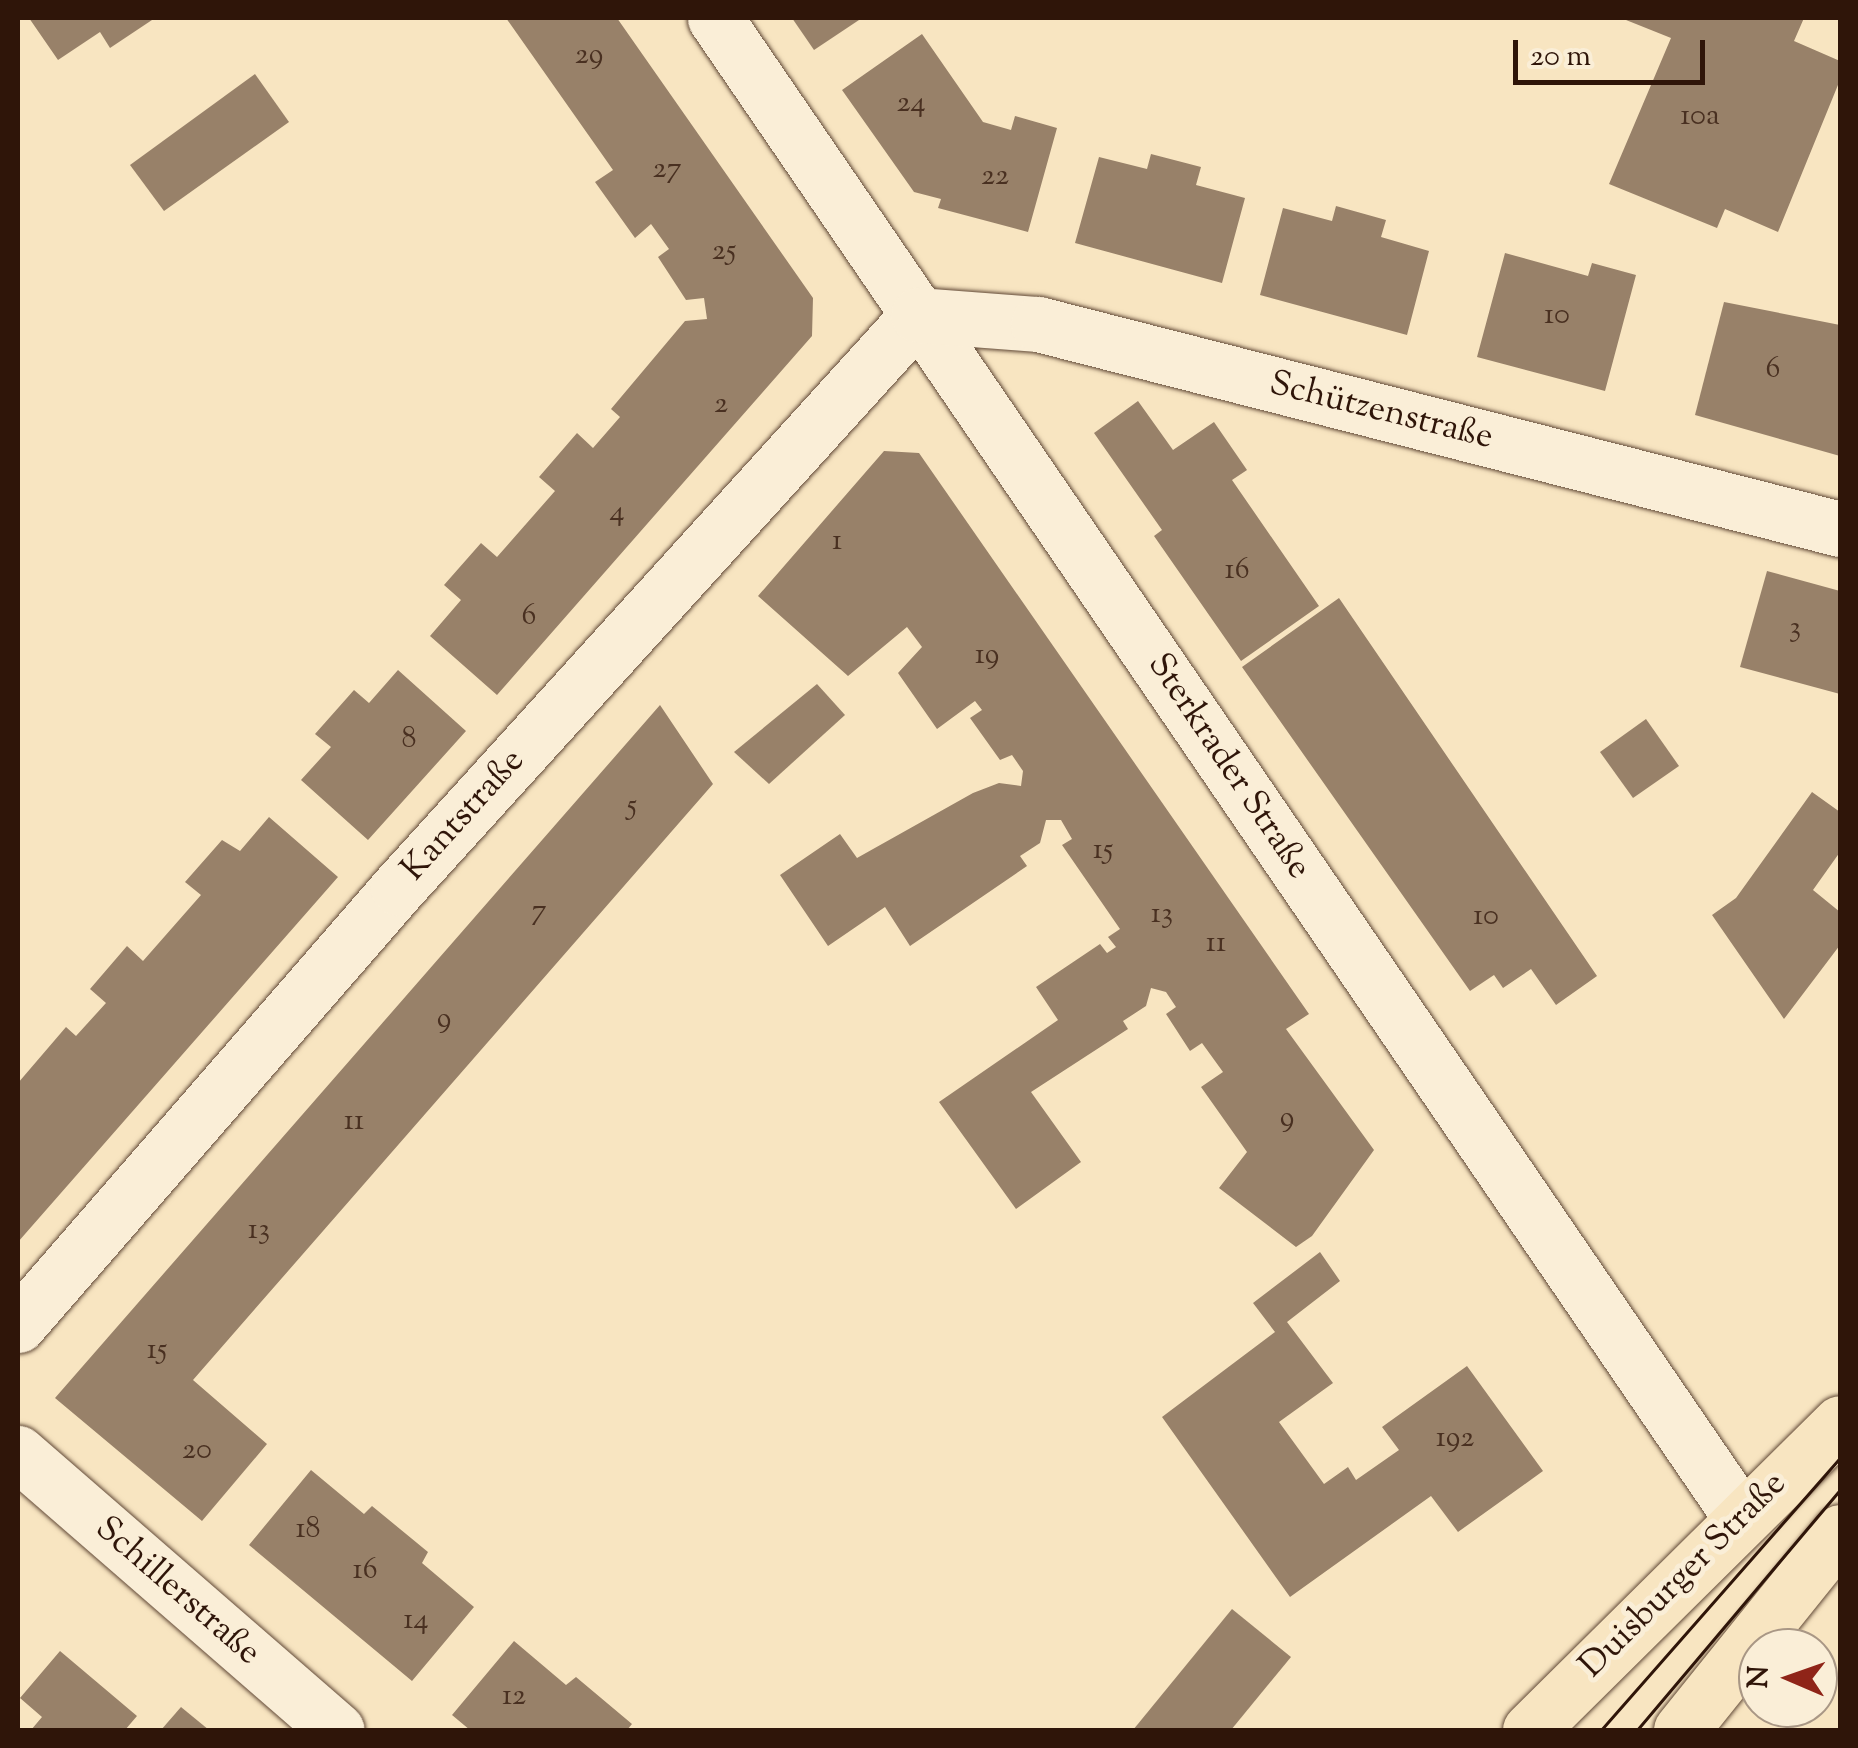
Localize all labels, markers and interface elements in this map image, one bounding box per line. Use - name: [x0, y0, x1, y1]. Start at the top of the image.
- scale bar: [1518, 20, 1710, 82]
- text: 20 m: [1530, 36, 1591, 79]
- house number: 29: [575, 38, 603, 74]
- house number: 24: [896, 86, 926, 122]
- house number: 10a: [1680, 99, 1720, 135]
- house number: 27: [652, 152, 682, 188]
- house number: 22: [981, 159, 1009, 195]
- house number: 25: [712, 234, 736, 270]
- house number: 10: [1544, 298, 1570, 334]
- house number: 6: [1766, 352, 1780, 388]
- street label: Schützenstraße: [1265, 364, 1497, 460]
- house number: 2: [714, 387, 728, 423]
- house number: 4: [609, 495, 625, 531]
- house number: 1: [832, 524, 842, 560]
- house number: 16: [1224, 553, 1250, 589]
- house number: 6: [522, 599, 536, 635]
- house number: 3: [1789, 611, 1801, 647]
- house number: 19: [975, 638, 999, 674]
- street label: Sterkrader Straße: [1137, 646, 1319, 888]
- house number: 8: [402, 722, 416, 758]
- street label: Kantstraße: [394, 741, 534, 891]
- house number: 5: [627, 789, 637, 825]
- house number: 15: [1093, 833, 1113, 869]
- house number: 7: [531, 894, 547, 930]
- house number: 13: [1151, 897, 1173, 933]
- house number: 10: [1473, 899, 1499, 935]
- house number: 11: [1206, 926, 1226, 962]
- house number: 9: [437, 1002, 451, 1038]
- house number: 9: [1280, 1101, 1294, 1137]
- house number: 11: [344, 1104, 364, 1140]
- house number: 13: [248, 1213, 270, 1249]
- house number: 15: [147, 1333, 167, 1369]
- house number: 192: [1436, 1421, 1474, 1457]
- house number: 20: [182, 1433, 212, 1469]
- street label: Duisburger Straße: [1572, 1464, 1796, 1688]
- street label: Schillerstraße: [86, 1509, 268, 1675]
- house number: 18: [295, 1512, 321, 1548]
- house number: 16: [352, 1553, 378, 1589]
- house number: 14: [403, 1603, 429, 1639]
- north arrow: [1738, 1628, 1838, 1728]
- text: N: [1740, 1665, 1780, 1689]
- house number: 12: [502, 1679, 526, 1715]

